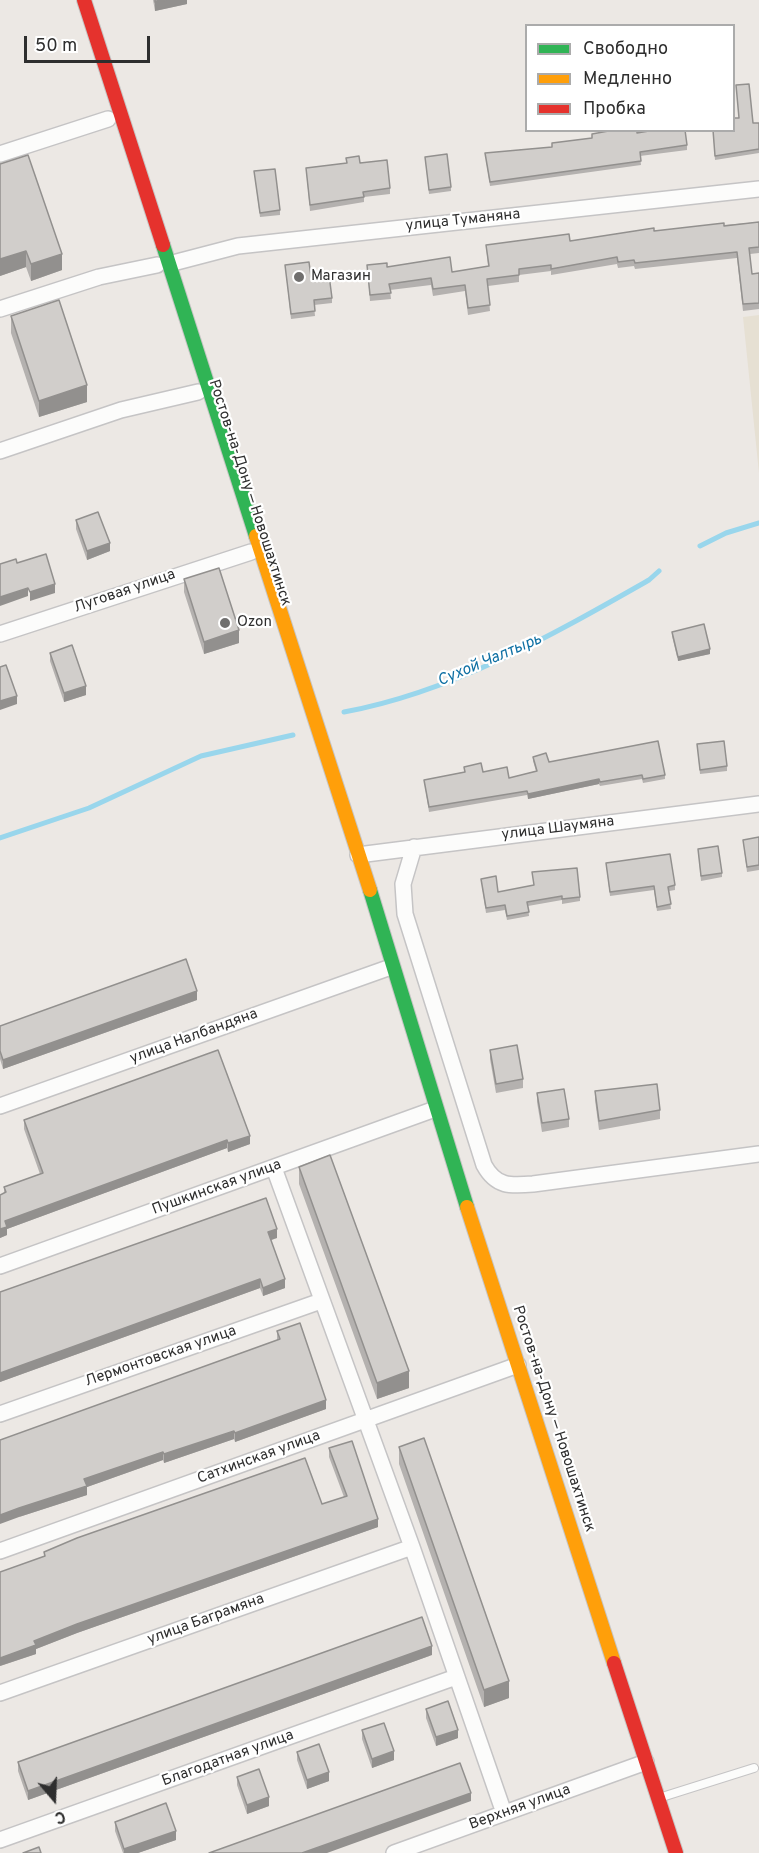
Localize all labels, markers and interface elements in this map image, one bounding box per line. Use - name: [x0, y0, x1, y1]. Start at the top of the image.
- scale bar: [27, 24, 153, 62]
- legend: [525, 24, 735, 132]
- text: 50 m: [35, 35, 77, 58]
- text: Свободно: [583, 38, 668, 61]
- text: Медленно: [583, 68, 672, 91]
- text: Пробка: [583, 98, 646, 121]
- street label: улица Туманяна: [405, 206, 521, 236]
- place label: Магазин: [311, 268, 371, 286]
- marker: Магазин: [292, 270, 306, 284]
- street label: Ростов-на-Дону — Новошахтинск: [204, 377, 294, 609]
- street label: Луговая улица: [72, 566, 178, 618]
- place label: Ozon: [237, 614, 272, 632]
- marker: Ozon: [218, 616, 232, 630]
- water label: Сухой Чалтырь: [435, 630, 545, 692]
- street label: улица Шаумяна: [501, 813, 615, 845]
- street label: улица Налбандяна: [128, 1005, 260, 1069]
- street label: Пушкинская улица: [150, 1156, 284, 1220]
- street label: Ростов-на-Дону — Новошахтинск: [508, 1303, 598, 1535]
- street label: Лермонтовская улица: [83, 1323, 239, 1391]
- street label: Сатхинская улица: [195, 1427, 323, 1489]
- street label: улица Баграмяна: [145, 1590, 267, 1650]
- street label: Благодатная улица: [160, 1727, 296, 1791]
- north arrow: [24, 1769, 84, 1829]
- street label: Верхняя улица: [467, 1781, 573, 1835]
- text: С: [52, 1805, 68, 1827]

